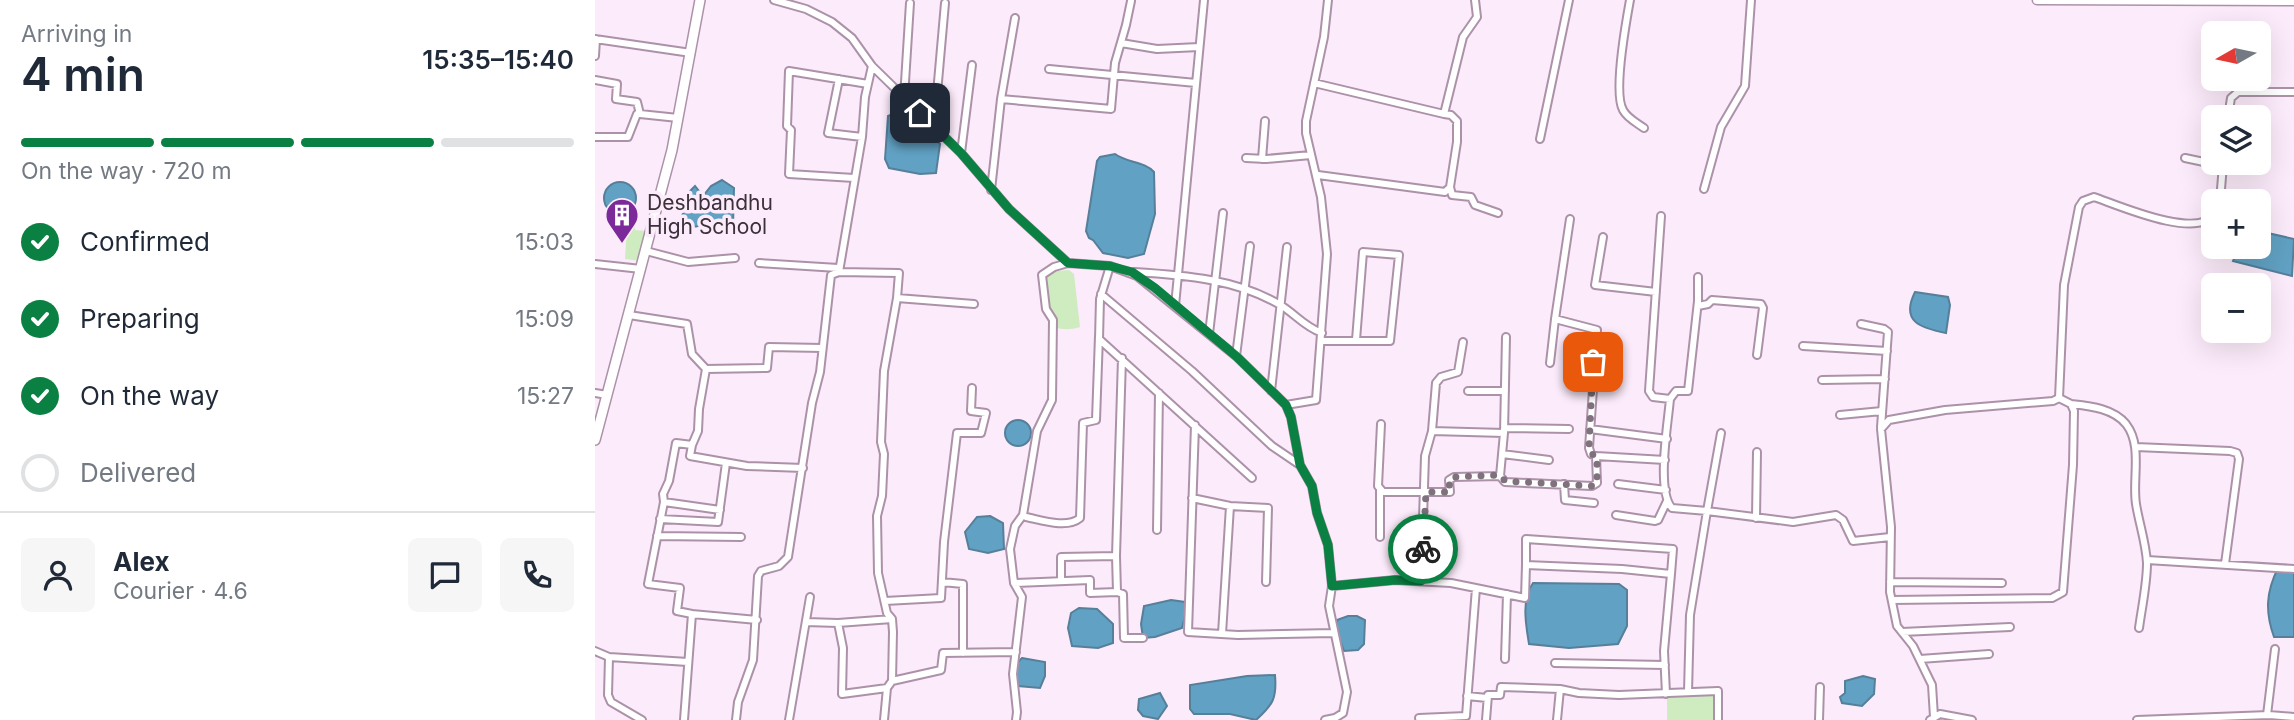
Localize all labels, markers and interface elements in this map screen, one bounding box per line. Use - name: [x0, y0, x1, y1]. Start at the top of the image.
- text: Arriving in: [21, 20, 132, 48]
- north arrow: [2201, 21, 2271, 91]
- map controls: [2201, 21, 2271, 343]
- text: 15:35–15:40: [422, 44, 574, 75]
- text: 4 min: [21, 46, 145, 102]
- pin: [890, 83, 950, 143]
- icon: home: [901, 94, 939, 132]
- button: layers: [2201, 105, 2271, 175]
- text: On the way · 720 m: [21, 157, 232, 185]
- button: +: [2201, 189, 2271, 259]
- place label: Deshbandhu High School: [647, 190, 773, 239]
- building icon: Deshbandhu High School: [603, 196, 641, 245]
- icon: check: [21, 223, 59, 261]
- text: Confirmed: [80, 226, 210, 257]
- text: 15:03: [515, 228, 574, 256]
- button: −: [2201, 273, 2271, 343]
- icon: check: [21, 300, 59, 338]
- text: Preparing: [80, 303, 200, 334]
- text: 15:09: [515, 305, 574, 333]
- pin: [1563, 332, 1623, 392]
- icon: bag: [1574, 343, 1612, 381]
- icon: check: [21, 377, 59, 415]
- text: On the way: [80, 380, 219, 411]
- text: 15:27: [517, 382, 574, 410]
- text: Delivered: [80, 457, 196, 488]
- courier: [1388, 514, 1458, 584]
- icon: bike: [1404, 530, 1442, 568]
- button: person: [21, 538, 95, 612]
- button: chat: [408, 538, 482, 612]
- button: phone: [500, 538, 574, 612]
- text: Alex: [113, 546, 170, 577]
- text: Courier · 4.6: [113, 577, 248, 605]

